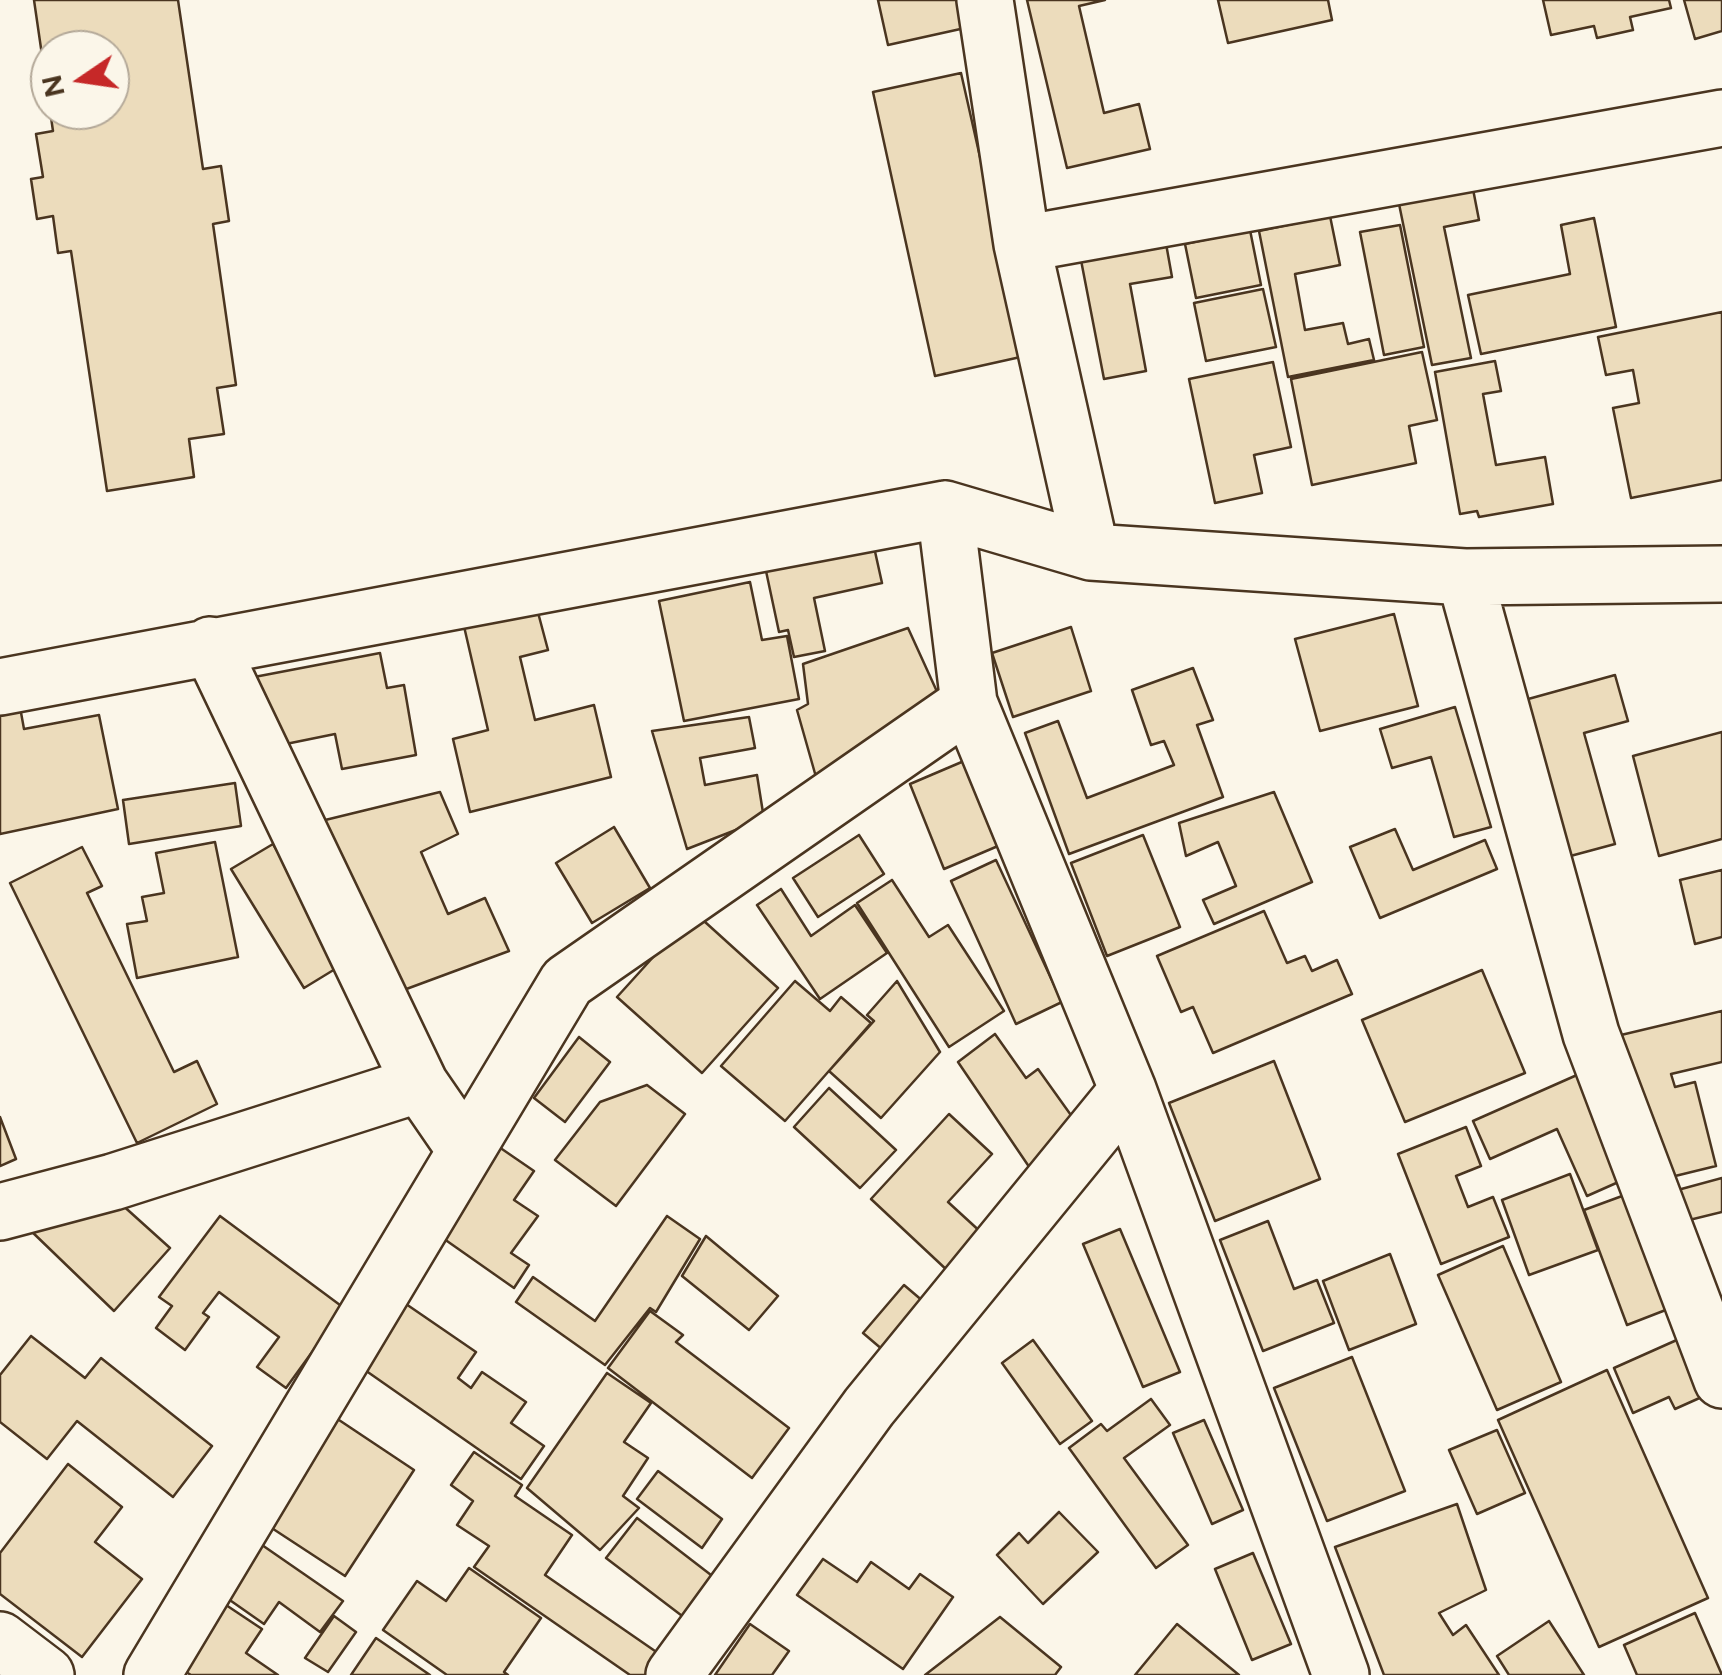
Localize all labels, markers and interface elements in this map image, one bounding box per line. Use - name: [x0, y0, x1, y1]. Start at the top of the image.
- north arrow: [30, 30, 130, 130]
- text: N: [34, 72, 72, 101]

